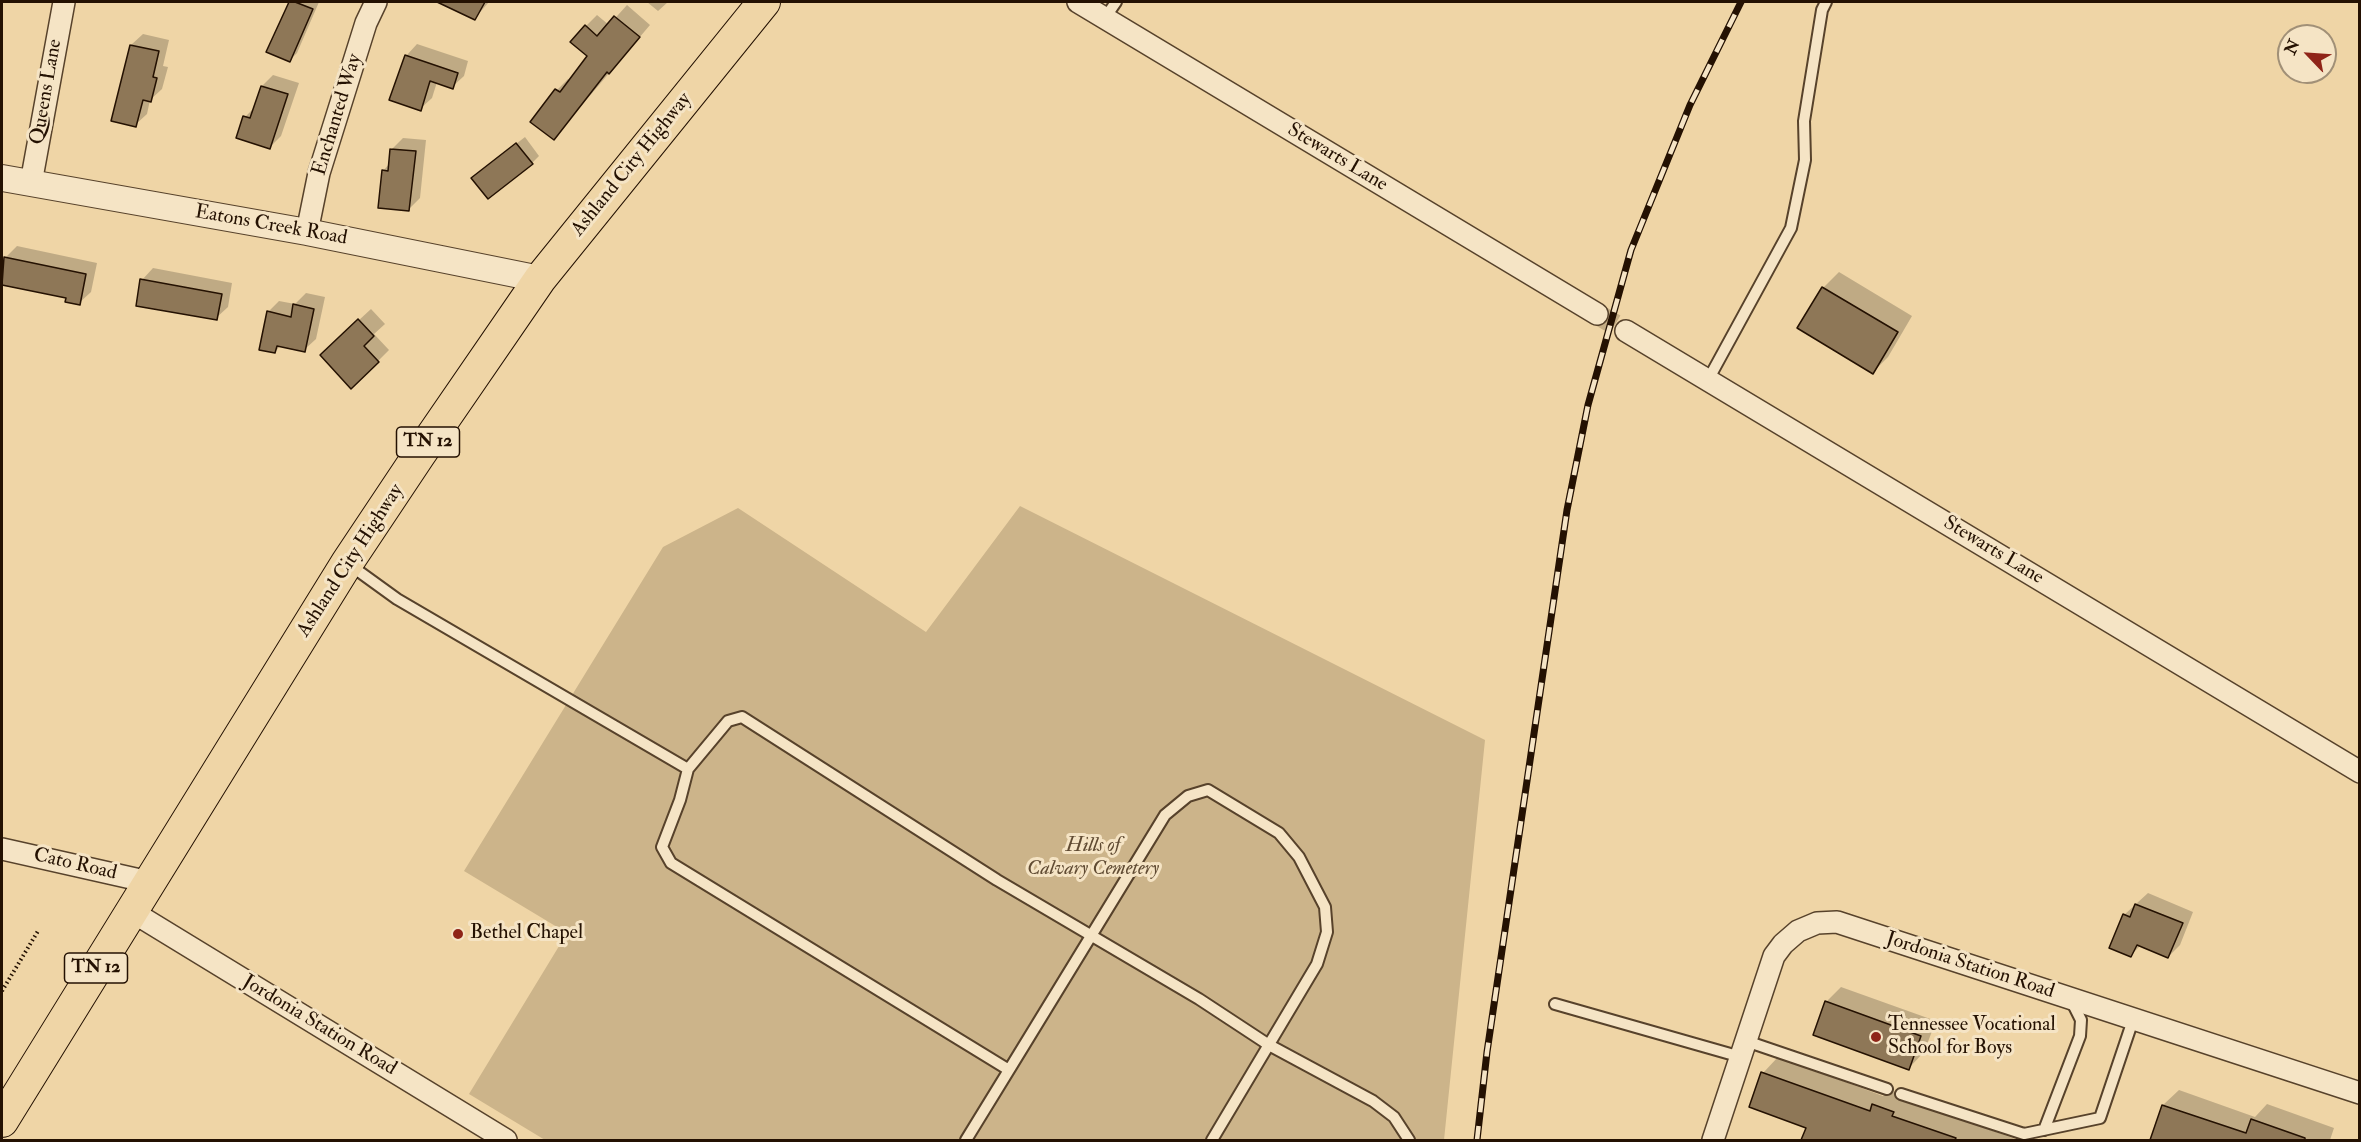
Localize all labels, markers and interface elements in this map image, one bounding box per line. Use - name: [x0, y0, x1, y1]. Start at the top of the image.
- north arrow: [2277, 24, 2337, 84]
- street label: Queens Lane: [26, 37, 68, 147]
- text: N: [2280, 37, 2305, 58]
- street label: Enchanted Way: [308, 51, 368, 179]
- street label: Ashland City Highway: [567, 88, 697, 242]
- street label: Stewarts Lane: [1282, 119, 1392, 197]
- street label: Eatons Creek Road: [193, 201, 349, 251]
- road number: TN 12: [396, 427, 460, 457]
- street label: Ashland City Highway: [293, 480, 409, 642]
- street label: Stewarts Lane: [1938, 512, 2048, 590]
- park label: Hills of Calvary Cemetery: [1027, 835, 1159, 882]
- street label: Cato Road: [31, 844, 119, 886]
- place label: Bethel Chapel: [470, 922, 583, 946]
- marker: Bethel Chapel: [451, 927, 465, 941]
- street label: Jordonia Station Road: [1883, 927, 2057, 1005]
- road number: TN 12: [64, 953, 128, 983]
- street label: Jordonia Station Road: [238, 970, 400, 1082]
- place label: Tennessee Vocational School for Boys: [1888, 1014, 2056, 1061]
- marker: Tennessee Vocational School for Boys: [1869, 1030, 1883, 1044]

